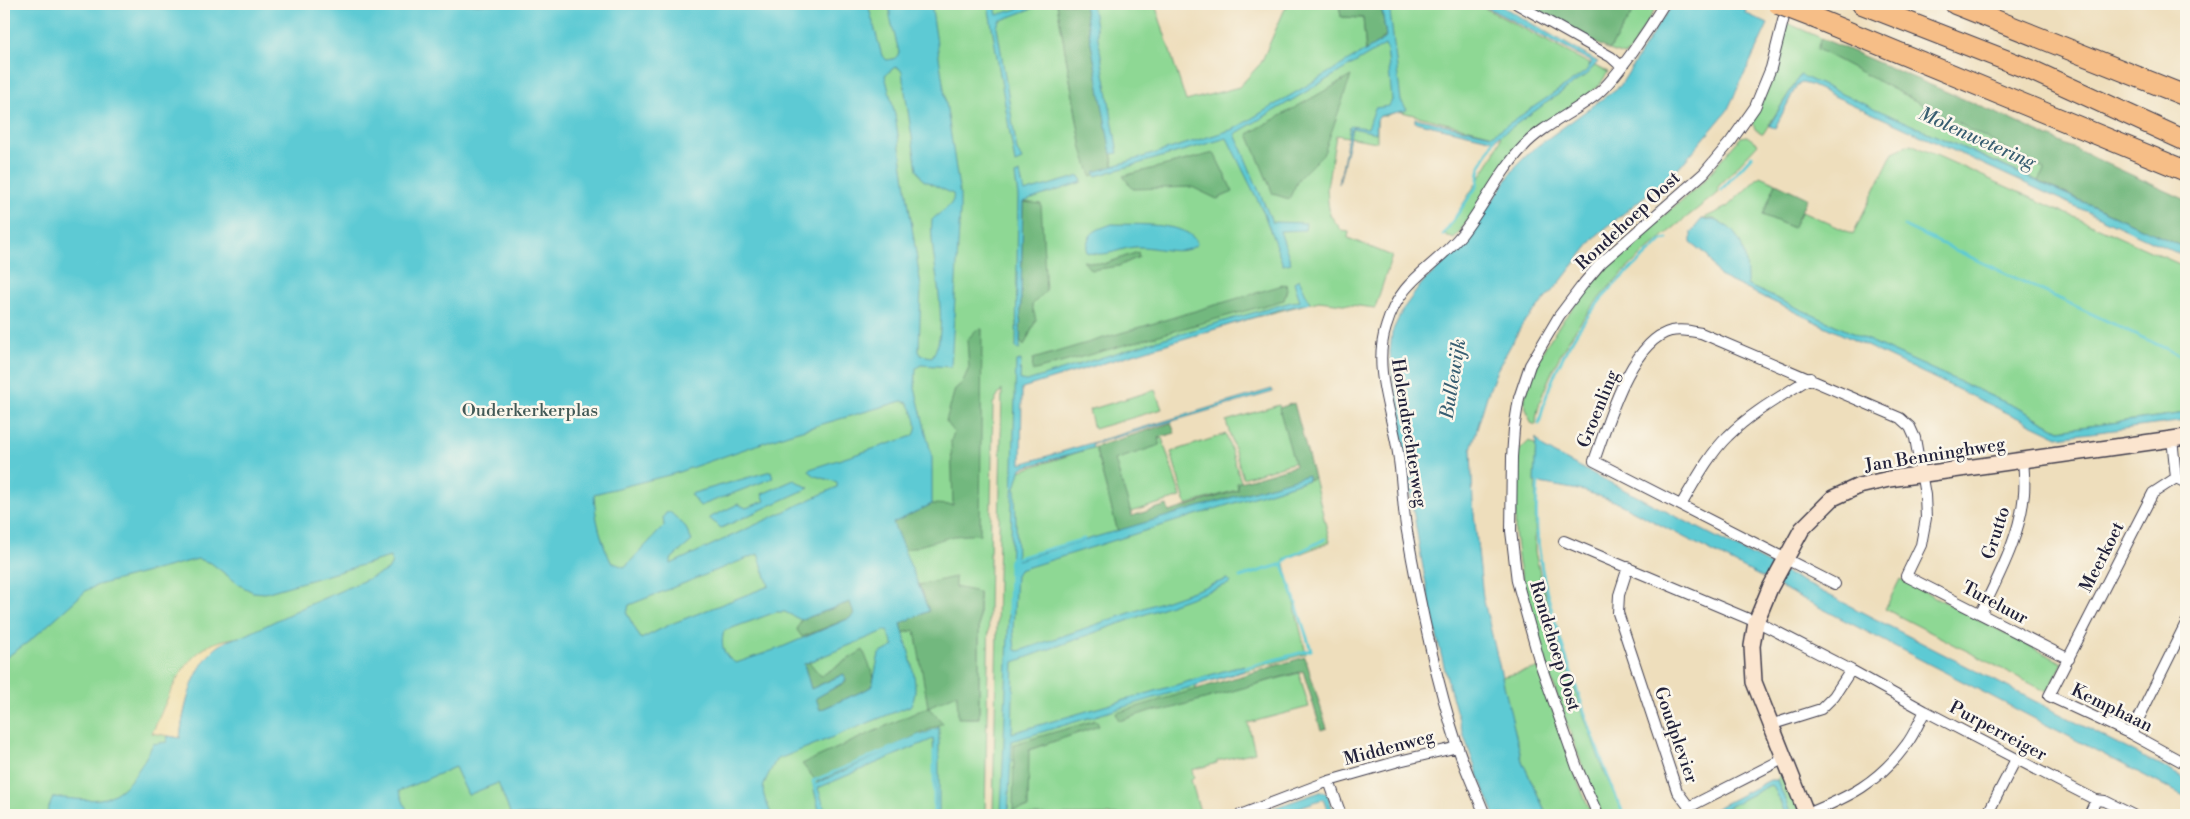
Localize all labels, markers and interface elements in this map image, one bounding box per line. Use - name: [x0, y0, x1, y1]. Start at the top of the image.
- water label: Molenwetering: [1915, 102, 2040, 175]
- street label: Rondehoep Oost: [1571, 166, 1686, 275]
- water label: Bullewijk: [1435, 337, 1471, 422]
- street label: Holendrechterweg: [1386, 357, 1432, 510]
- street label: Groenling: [1572, 366, 1624, 451]
- park label: Ouderkerkerplas: [462, 399, 598, 422]
- street label: Jan Benninghweg: [1862, 432, 2007, 478]
- street label: Grutto: [1977, 504, 2015, 562]
- street label: Meerkoet: [2074, 517, 2130, 596]
- street label: Tureluur: [1958, 576, 2032, 630]
- street label: Rondehoep Oost: [1524, 578, 1586, 715]
- street label: Kemphaan: [2067, 678, 2157, 738]
- street label: Goudplevier: [1649, 684, 1703, 786]
- street label: Purperreiger: [1945, 696, 2051, 766]
- street label: Middenweg: [1341, 725, 1437, 771]

